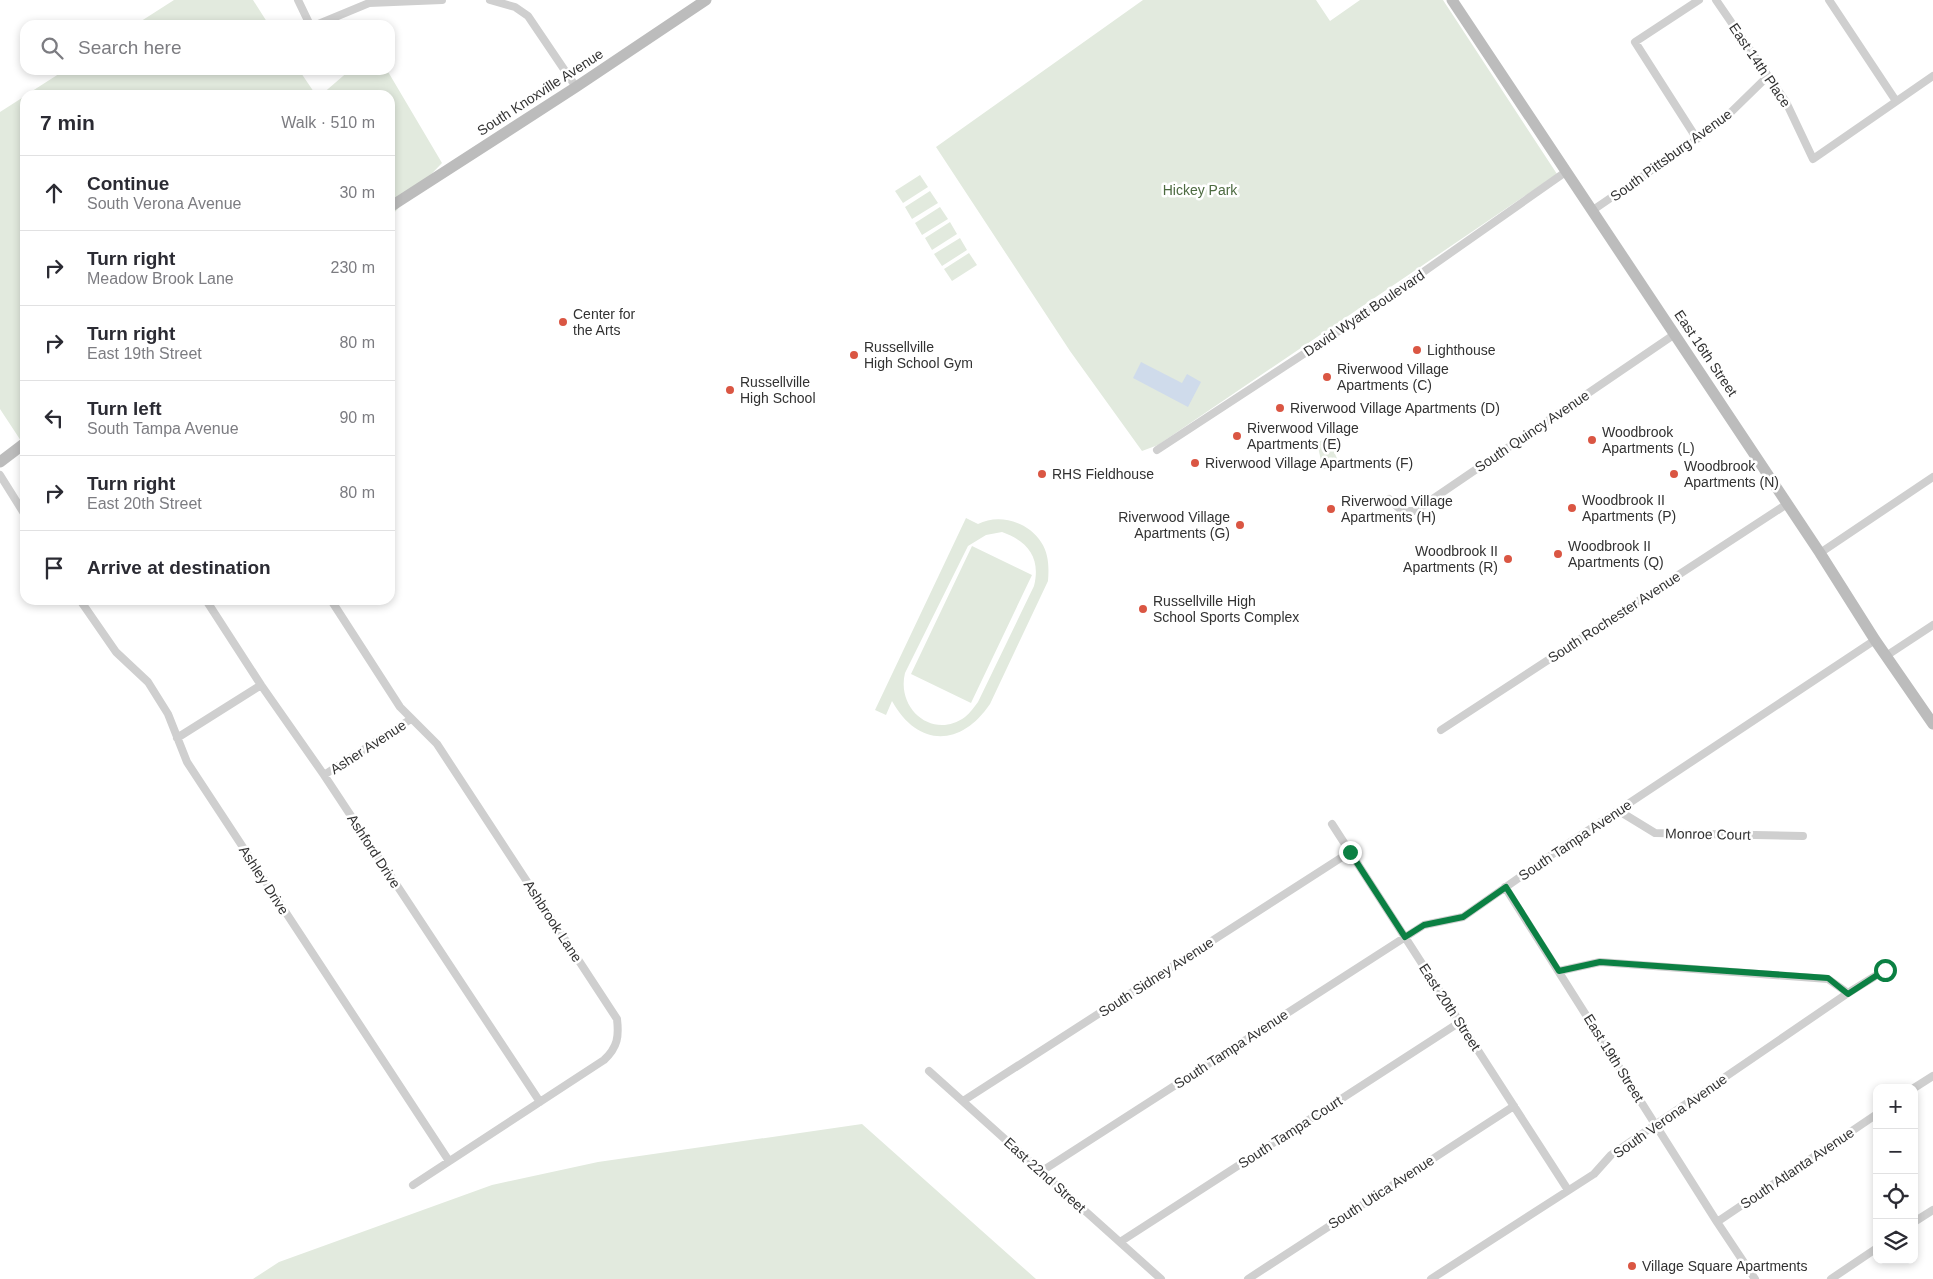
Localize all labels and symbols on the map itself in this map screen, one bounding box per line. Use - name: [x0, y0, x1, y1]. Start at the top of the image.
- street label: East 14th Place: [1726, 20, 1794, 110]
- street label: South Knoxville Avenue: [474, 45, 606, 139]
- street label: South Pittsburg Avenue: [1607, 105, 1735, 204]
- park label: Hickey Park: [1163, 182, 1238, 198]
- street label: David Wyatt Boulevard: [1301, 267, 1427, 359]
- place label: Center for the Arts: [573, 306, 636, 338]
- street label: East 16th Street: [1671, 307, 1741, 399]
- marker: Center for the Arts: [557, 316, 569, 328]
- place label: Russellville High School Gym: [864, 339, 973, 371]
- place label: Lighthouse: [1427, 342, 1496, 358]
- marker: Lighthouse: [1411, 344, 1423, 356]
- marker: Russellville High School Gym: [848, 349, 860, 361]
- place label: Riverwood Village Apartments (C): [1337, 361, 1449, 393]
- marker: Riverwood Village Apartments (C): [1321, 371, 1333, 383]
- place label: Russellville High School: [740, 374, 816, 406]
- marker: Russellville High School: [724, 384, 736, 396]
- street label: South Quincy Avenue: [1472, 387, 1592, 475]
- place label: Riverwood Village Apartments (D): [1290, 400, 1500, 416]
- marker: Riverwood Village Apartments (D): [1274, 402, 1286, 414]
- place label: Riverwood Village Apartments (E): [1247, 420, 1359, 452]
- place label: Woodbrook Apartments (L): [1602, 424, 1695, 456]
- marker: Riverwood Village Apartments (E): [1231, 430, 1243, 442]
- marker: Woodbrook Apartments (L): [1586, 434, 1598, 446]
- place label: Riverwood Village Apartments (F): [1205, 455, 1413, 471]
- marker: Riverwood Village Apartments (F): [1189, 457, 1201, 469]
- place label: Woodbrook Apartments (N): [1684, 458, 1779, 490]
- place label: RHS Fieldhouse: [1052, 466, 1154, 482]
- marker: RHS Fieldhouse: [1036, 468, 1048, 480]
- marker: Woodbrook Apartments (N): [1668, 468, 1680, 480]
- place label: Woodbrook II Apartments (P): [1582, 492, 1676, 524]
- place label: Riverwood Village Apartments (H): [1341, 493, 1453, 525]
- marker: Woodbrook II Apartments (P): [1566, 502, 1578, 514]
- marker: Riverwood Village Apartments (H): [1325, 503, 1337, 515]
- place label: Riverwood Village Apartments (G): [1118, 509, 1230, 541]
- marker: Riverwood Village Apartments (G): [1234, 519, 1246, 531]
- place label: Woodbrook II Apartments (Q): [1568, 538, 1664, 570]
- place label: Woodbrook II Apartments (R): [1403, 543, 1498, 575]
- marker: Woodbrook II Apartments (Q): [1552, 548, 1564, 560]
- marker: Woodbrook II Apartments (R): [1502, 553, 1514, 565]
- street label: South Rochester Avenue: [1545, 568, 1683, 666]
- place label: Russellville High School Sports Complex: [1153, 593, 1299, 625]
- marker: Russellville High School Sports Complex: [1137, 603, 1149, 615]
- street label: Asher Avenue: [327, 717, 409, 777]
- street label: South Tampa Avenue: [1516, 796, 1635, 884]
- street label: Ashford Drive: [344, 811, 404, 891]
- street label: Monroe Court: [1665, 825, 1751, 843]
- route end: [1339, 841, 1362, 864]
- street label: Ashley Drive: [236, 843, 292, 917]
- street label: Ashbrook Lane: [521, 877, 585, 965]
- street label: South Sidney Avenue: [1096, 934, 1217, 1020]
- route start: [1874, 959, 1897, 982]
- street label: East 20th Street: [1416, 961, 1484, 1054]
- street label: South Tampa Avenue: [1171, 1006, 1291, 1092]
- street label: East 19th Street: [1581, 1011, 1647, 1105]
- street label: South Verona Avenue: [1610, 1071, 1730, 1161]
- street label: South Tampa Court: [1235, 1092, 1345, 1171]
- street label: South Atlanta Avenue: [1737, 1124, 1857, 1212]
- street label: East 22nd Street: [1001, 1134, 1089, 1216]
- street label: South Utica Avenue: [1325, 1152, 1437, 1232]
- place label: Village Square Apartments: [1642, 1258, 1808, 1274]
- marker: Village Square Apartments: [1626, 1260, 1638, 1272]

